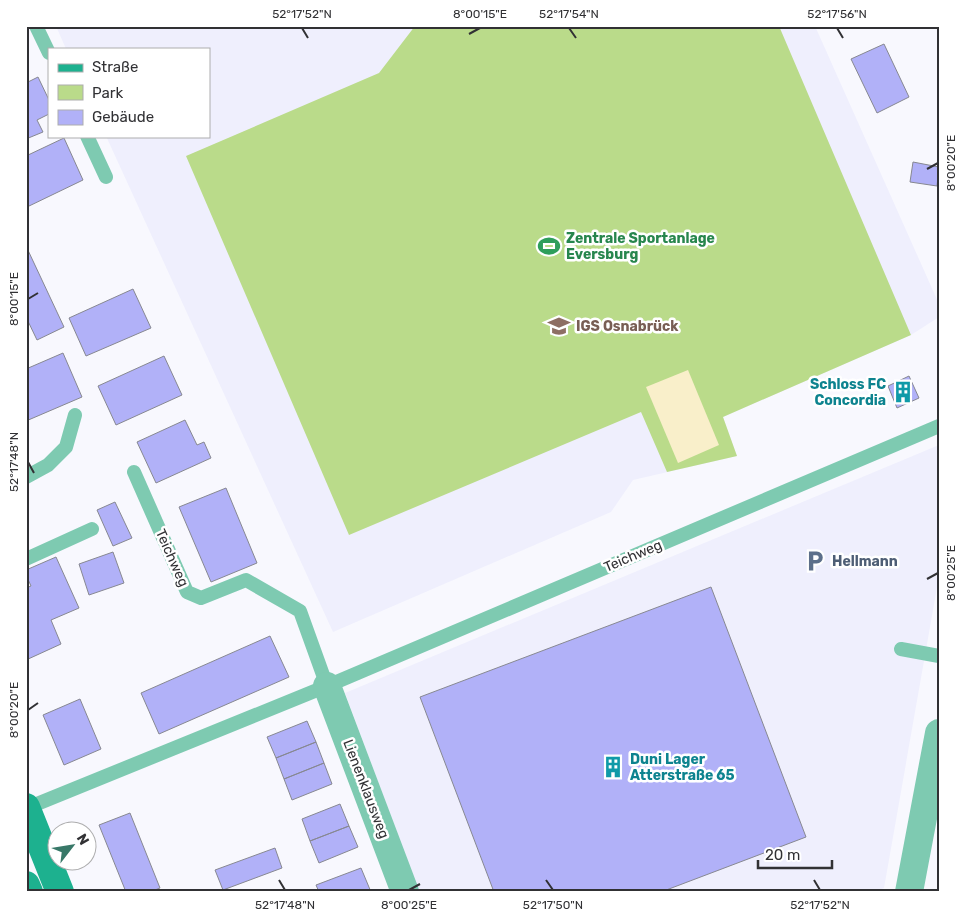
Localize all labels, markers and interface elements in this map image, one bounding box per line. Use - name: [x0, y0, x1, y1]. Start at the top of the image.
- text: 52°17'52"N: [272, 7, 332, 21]
- text: 8°00'15"E: [453, 7, 507, 21]
- text: 52°17'54"N: [539, 7, 599, 21]
- text: 52°17'56"N: [807, 7, 867, 21]
- legend: [48, 48, 210, 138]
- text: Straße: [92, 58, 138, 76]
- text: Park: [92, 84, 123, 102]
- text: Gebäude: [92, 108, 154, 126]
- text: 8°00'20"E: [944, 135, 958, 191]
- place label: Zentrale Sportanlage Eversburg: [566, 230, 715, 263]
- sports icon: Zentrale Sportanlage Eversburg: [536, 233, 562, 259]
- text: 8°00'15"E: [7, 272, 21, 326]
- school or university icon: IGS Osnabrück: [546, 313, 572, 339]
- place label: IGS Osnabrück: [576, 318, 679, 335]
- place label: Schloss FC Concordia: [810, 376, 886, 409]
- building icon: Schloss FC Concordia: [890, 379, 916, 405]
- text: 52°17'48"N: [7, 432, 21, 492]
- street label: Teichweg: [152, 527, 192, 589]
- street label: Teichweg: [601, 536, 665, 576]
- text: 8°00'25"E: [944, 545, 958, 601]
- parking icon: Hellmann: [802, 548, 828, 574]
- place label: Hellmann: [832, 553, 898, 570]
- text: 8°00'20"E: [7, 682, 21, 738]
- street label: Lienenklausweg: [339, 737, 393, 841]
- place label: Duni Lager Atterstraße 65: [630, 751, 734, 784]
- building icon: Duni Lager Atterstraße 65: [600, 754, 626, 780]
- north arrow: [48, 820, 98, 870]
- text: N: [73, 831, 93, 848]
- scale bar: [758, 838, 831, 870]
- text: 20 m: [765, 846, 800, 864]
- text: 52°17'48"N: [255, 898, 315, 912]
- text: 8°00'25"E: [381, 898, 437, 912]
- text: 52°17'50"N: [523, 898, 583, 912]
- text: 52°17'52"N: [790, 898, 850, 912]

